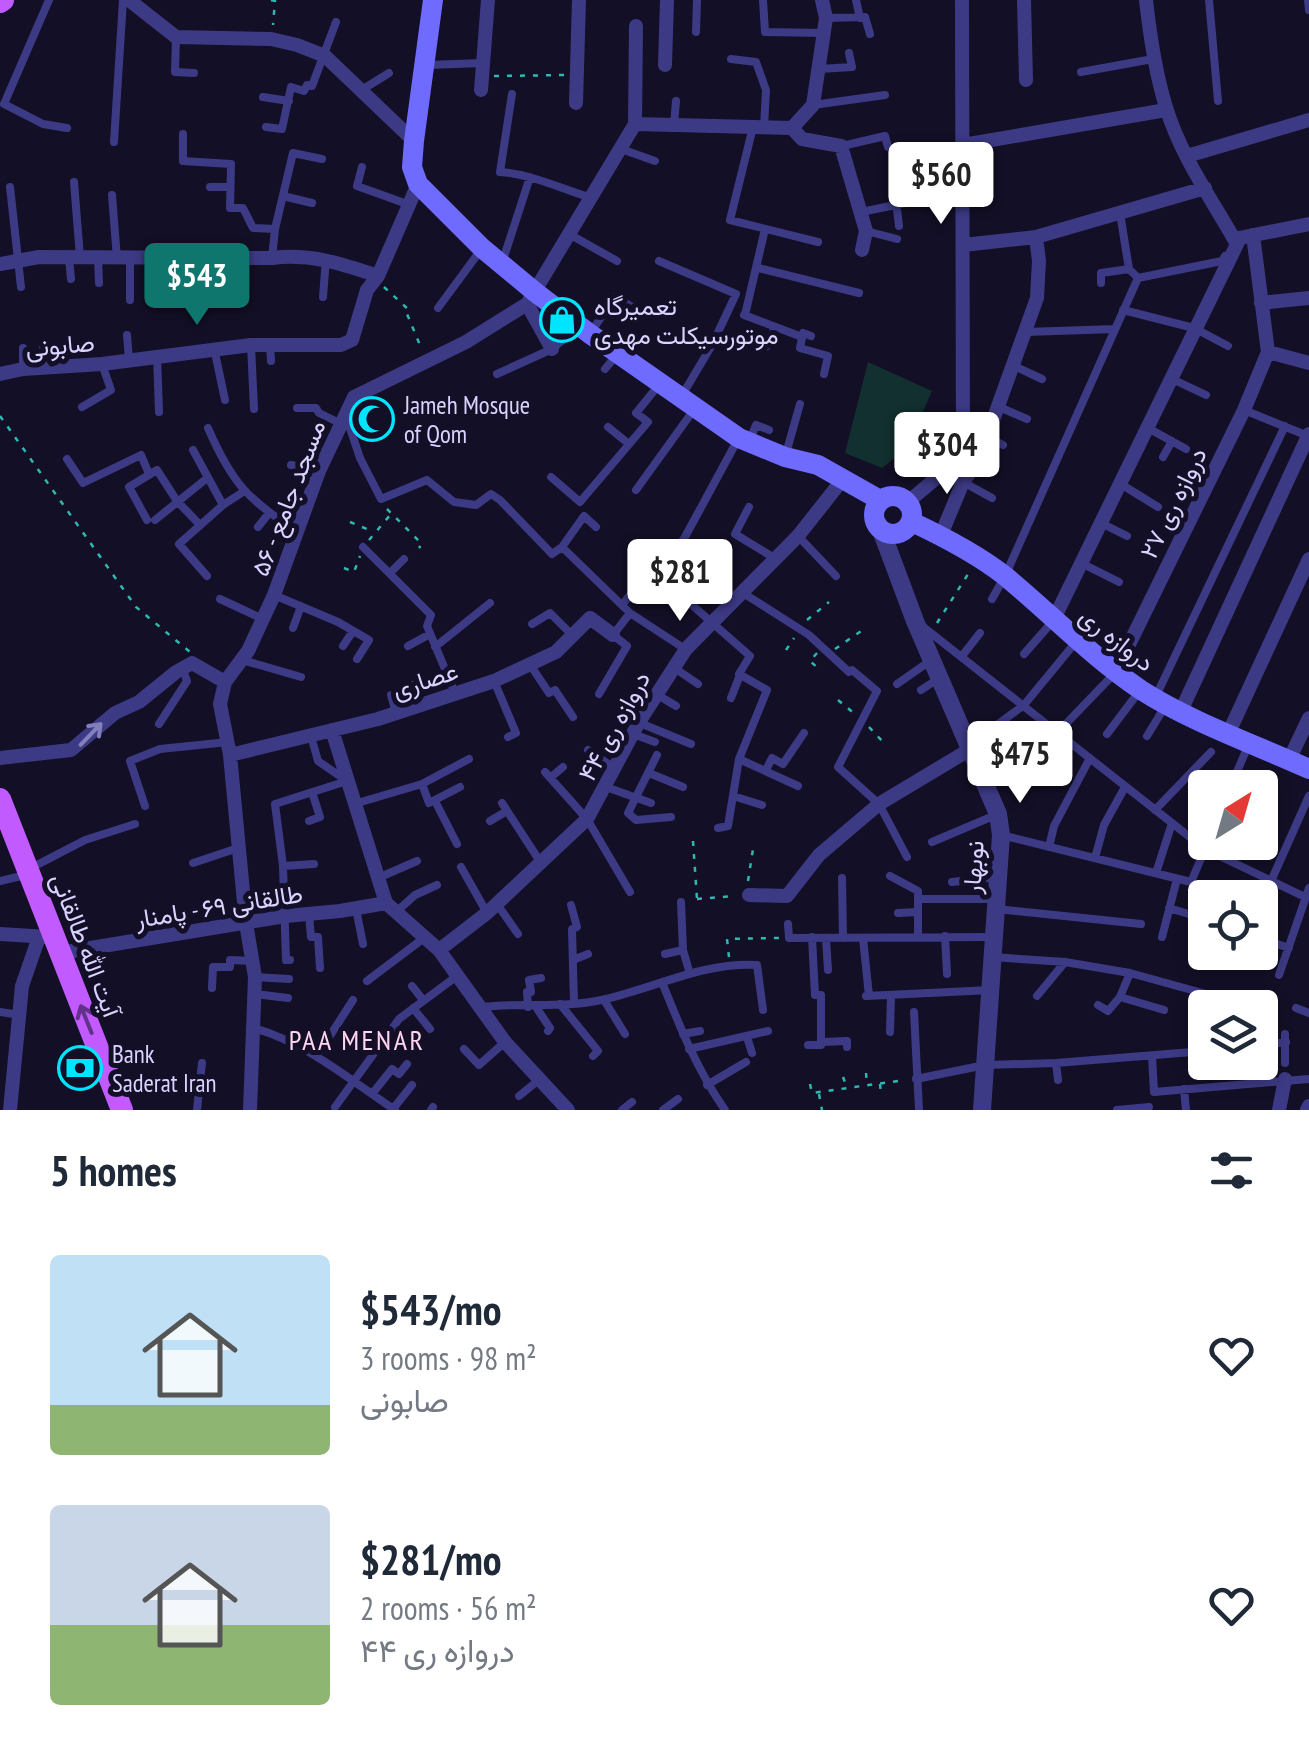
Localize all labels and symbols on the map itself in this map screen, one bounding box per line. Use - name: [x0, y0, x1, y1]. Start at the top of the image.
- pin: $560: [882, 142, 1000, 227]
- pin: $543: [138, 243, 256, 328]
- place label: تعمیرگاه موتورسیکلت مهدی: [594, 290, 779, 351]
- shop icon: تعمیرگاه موتورسیکلت مهدی: [539, 297, 585, 343]
- street label: صابونی: [24, 326, 96, 364]
- place label: Jameh Mosque of Qom: [403, 389, 530, 450]
- mosque icon: Jameh Mosque of Qom: [349, 396, 395, 442]
- pin: $304: [888, 412, 1006, 497]
- street label: ۵۶ - مسجد جامع: [244, 415, 334, 581]
- street label: دروازه ری ۲۷: [1132, 442, 1214, 564]
- pin: $281: [621, 539, 739, 624]
- street label: دروازه ری: [1073, 600, 1161, 678]
- street label: عصاری: [388, 654, 462, 706]
- street label: دروازه ری ۴۴: [571, 665, 657, 787]
- pin: $475: [961, 721, 1079, 806]
- one-way arrow: [79, 722, 103, 746]
- north arrow: [1188, 770, 1278, 860]
- street label: نوبهار: [955, 839, 991, 896]
- street label: آیت الله طالقانی: [44, 869, 129, 1023]
- street label: طالقانی ۶۹ - پامنار: [132, 877, 305, 936]
- one-way arrow: [75, 1005, 93, 1035]
- district label: PAA MENAR: [289, 1021, 425, 1058]
- place label: Bank Saderat Iran: [112, 1038, 217, 1099]
- bank icon: Bank Saderat Iran: [57, 1045, 103, 1091]

